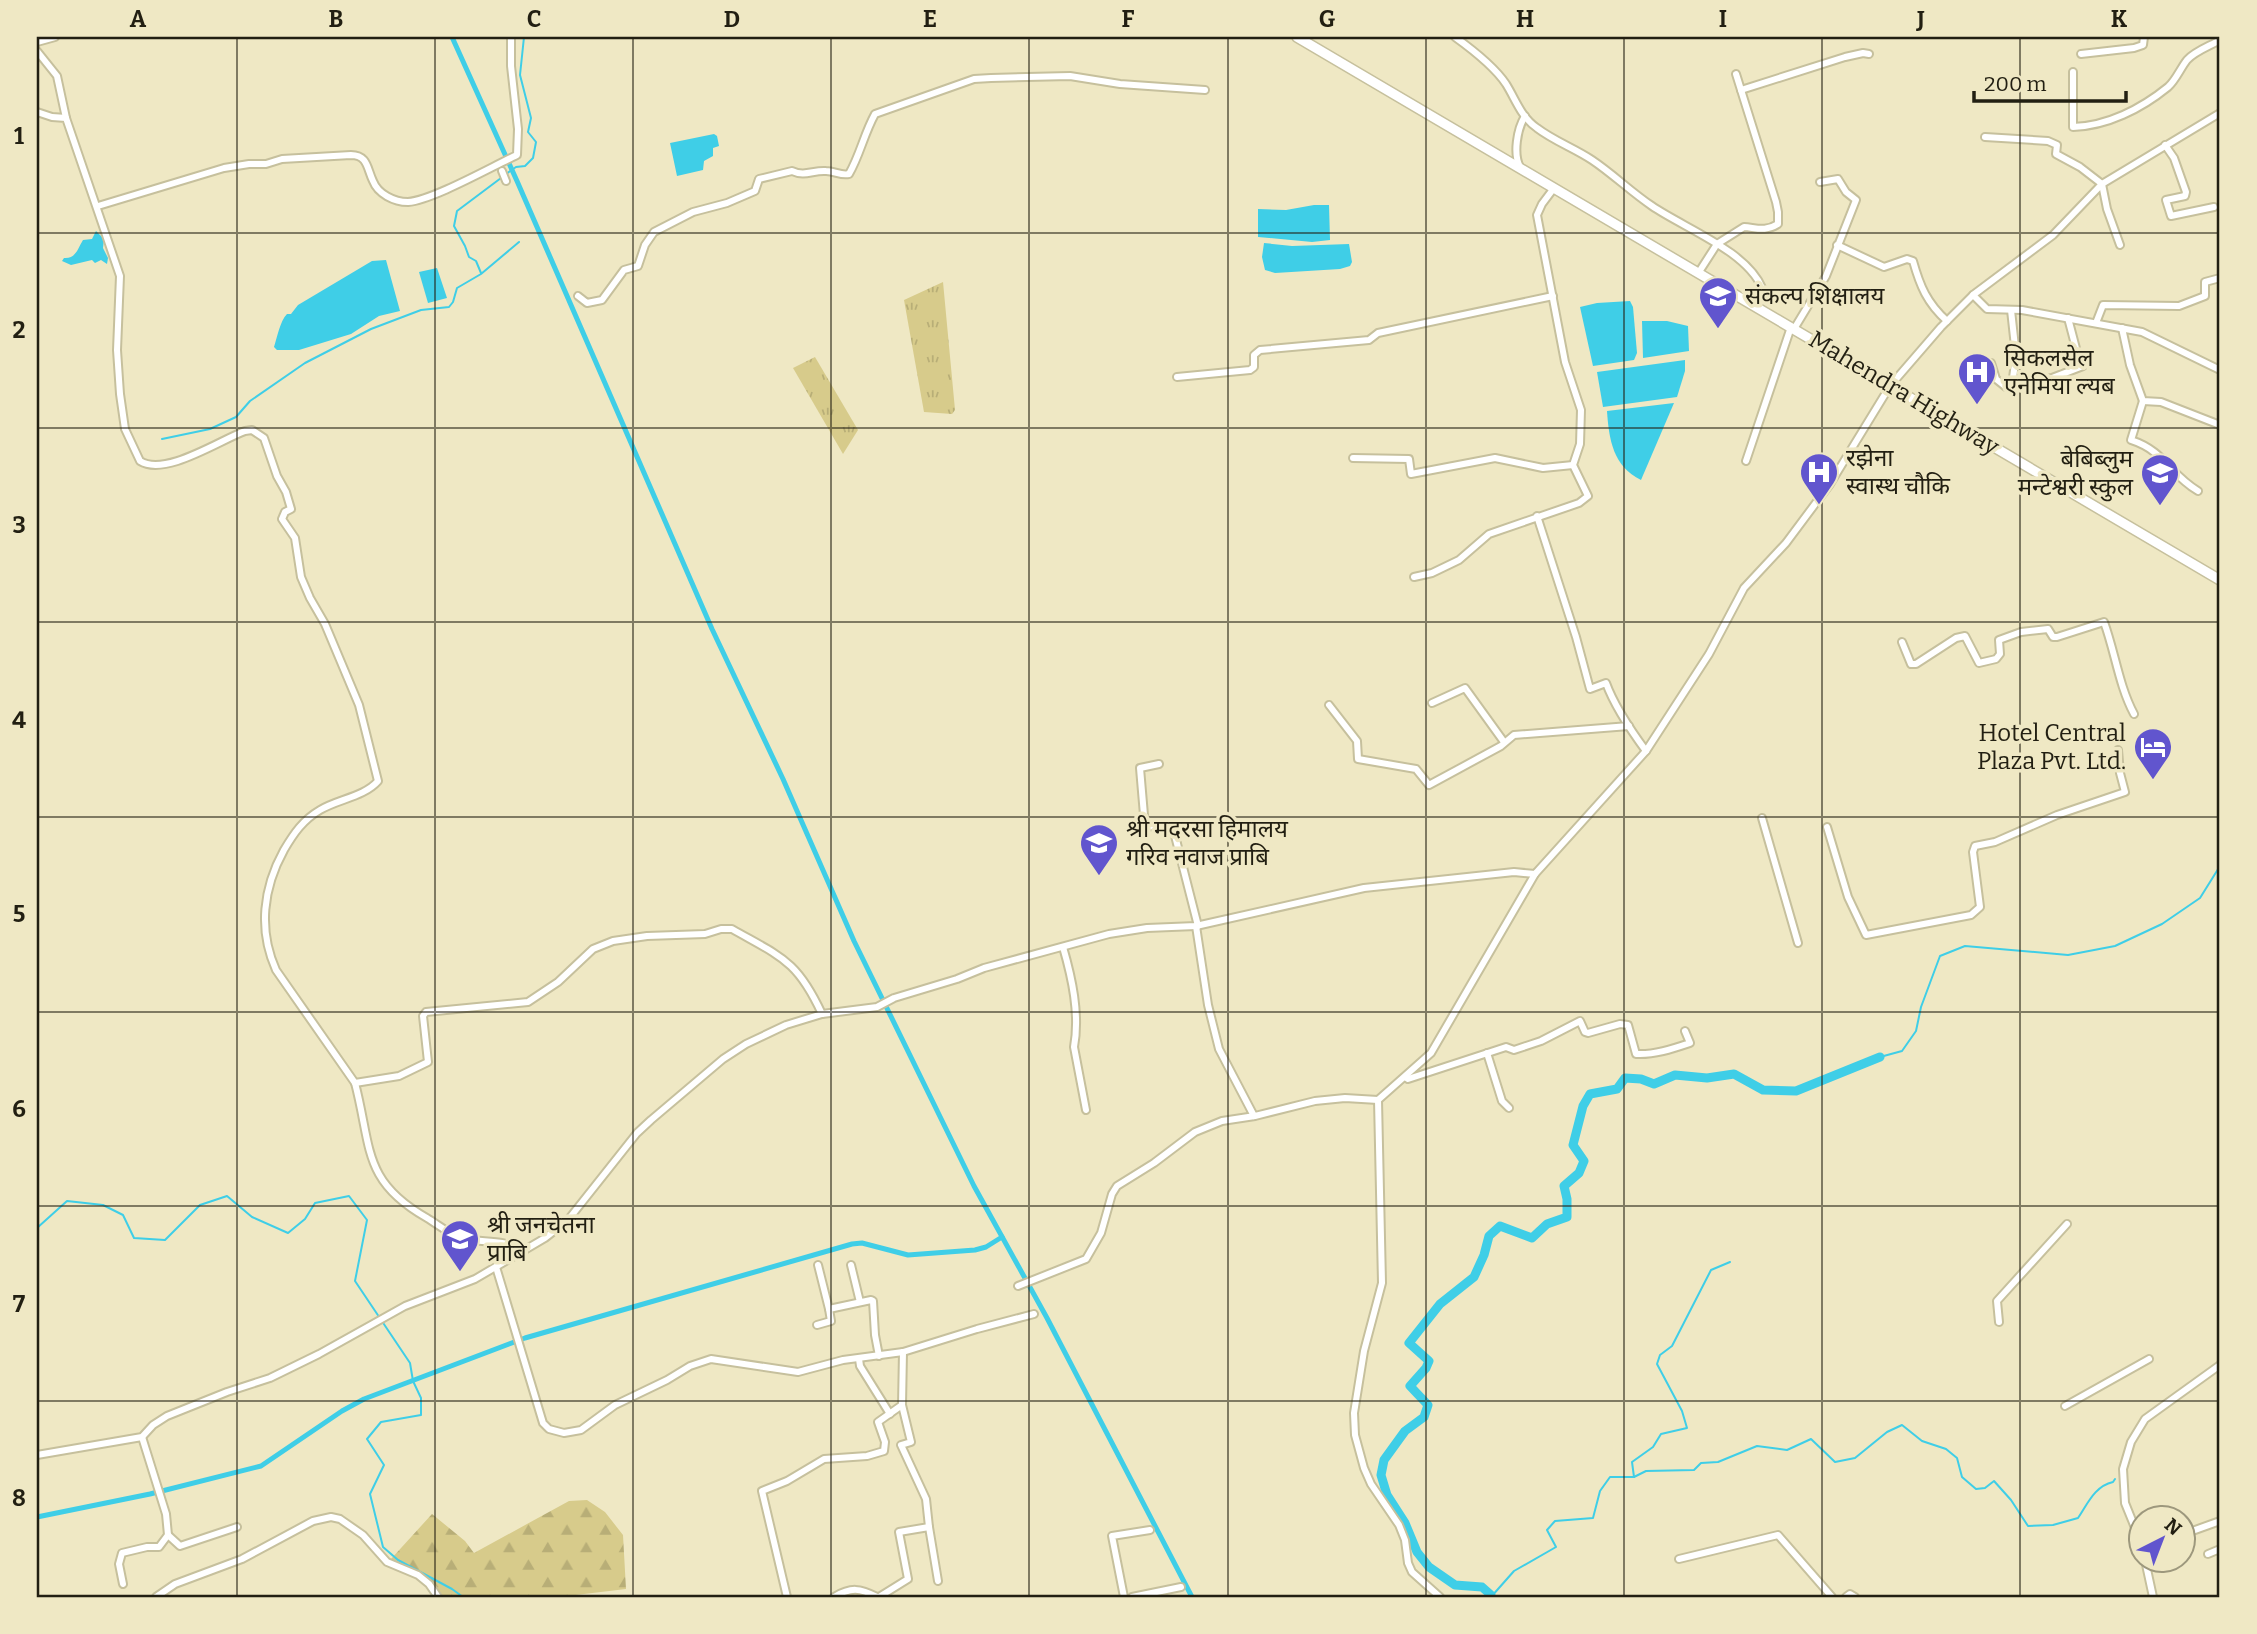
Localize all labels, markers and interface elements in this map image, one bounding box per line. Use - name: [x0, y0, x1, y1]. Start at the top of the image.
- text: A: [130, 5, 147, 33]
- text: B: [329, 5, 343, 33]
- text: C: [527, 5, 541, 33]
- text: D: [724, 5, 740, 33]
- text: E: [923, 5, 937, 33]
- text: F: [1122, 5, 1135, 33]
- text: G: [1319, 5, 1336, 33]
- text: H: [1516, 5, 1534, 33]
- text: I: [1719, 5, 1727, 33]
- text: J: [1915, 5, 1925, 33]
- text: K: [2111, 5, 2128, 33]
- scale bar: [1974, 60, 2126, 104]
- text: 200 m: [1984, 71, 2047, 97]
- text: 1: [14, 122, 24, 150]
- school or university icon: संकल्प शिक्षालय: [1697, 275, 1739, 330]
- place label: संकल्प शिक्षालय: [1745, 282, 1886, 310]
- text: 2: [13, 316, 26, 344]
- street label: Mahendra Highway: [1804, 325, 2004, 461]
- place label: सिकलसेल एनेमिया ल्यब: [2004, 344, 2116, 400]
- hospital icon: सिकलसेल एनेमिया ल्यब: [1956, 351, 1998, 406]
- place label: रझेना स्वास्थ चौकि: [1846, 444, 1951, 500]
- place label: बेबिब्लुम मन्टेश्वरी स्कुल: [2018, 445, 2134, 502]
- hospital icon: रझेना स्वास्थ चौकि: [1798, 451, 1840, 506]
- school or university icon: बेबिब्लुम मन्टेश्वरी स्कुल: [2139, 452, 2181, 507]
- text: 3: [12, 511, 26, 539]
- text: 4: [12, 706, 26, 734]
- place label: Hotel Central Plaza Pvt. Ltd.: [1977, 719, 2126, 775]
- hotel icon: Hotel Central Plaza Pvt. Ltd.: [2132, 726, 2174, 781]
- place label: श्री मदरसा हिमालय गरिव नवाज प्राबि: [1126, 815, 1289, 871]
- school or university icon: श्री मदरसा हिमालय गरिव नवाज प्राबि: [1078, 822, 1120, 877]
- text: 5: [13, 900, 25, 928]
- text: 6: [12, 1095, 26, 1123]
- place label: श्री जनचेतना प्राबि: [487, 1211, 595, 1267]
- school or university icon: श्री जनचेतना प्राबि: [439, 1218, 481, 1273]
- text: 7: [13, 1290, 26, 1318]
- text: 8: [12, 1484, 26, 1512]
- north arrow: [2128, 1504, 2198, 1574]
- text: N: [2160, 1513, 2186, 1540]

